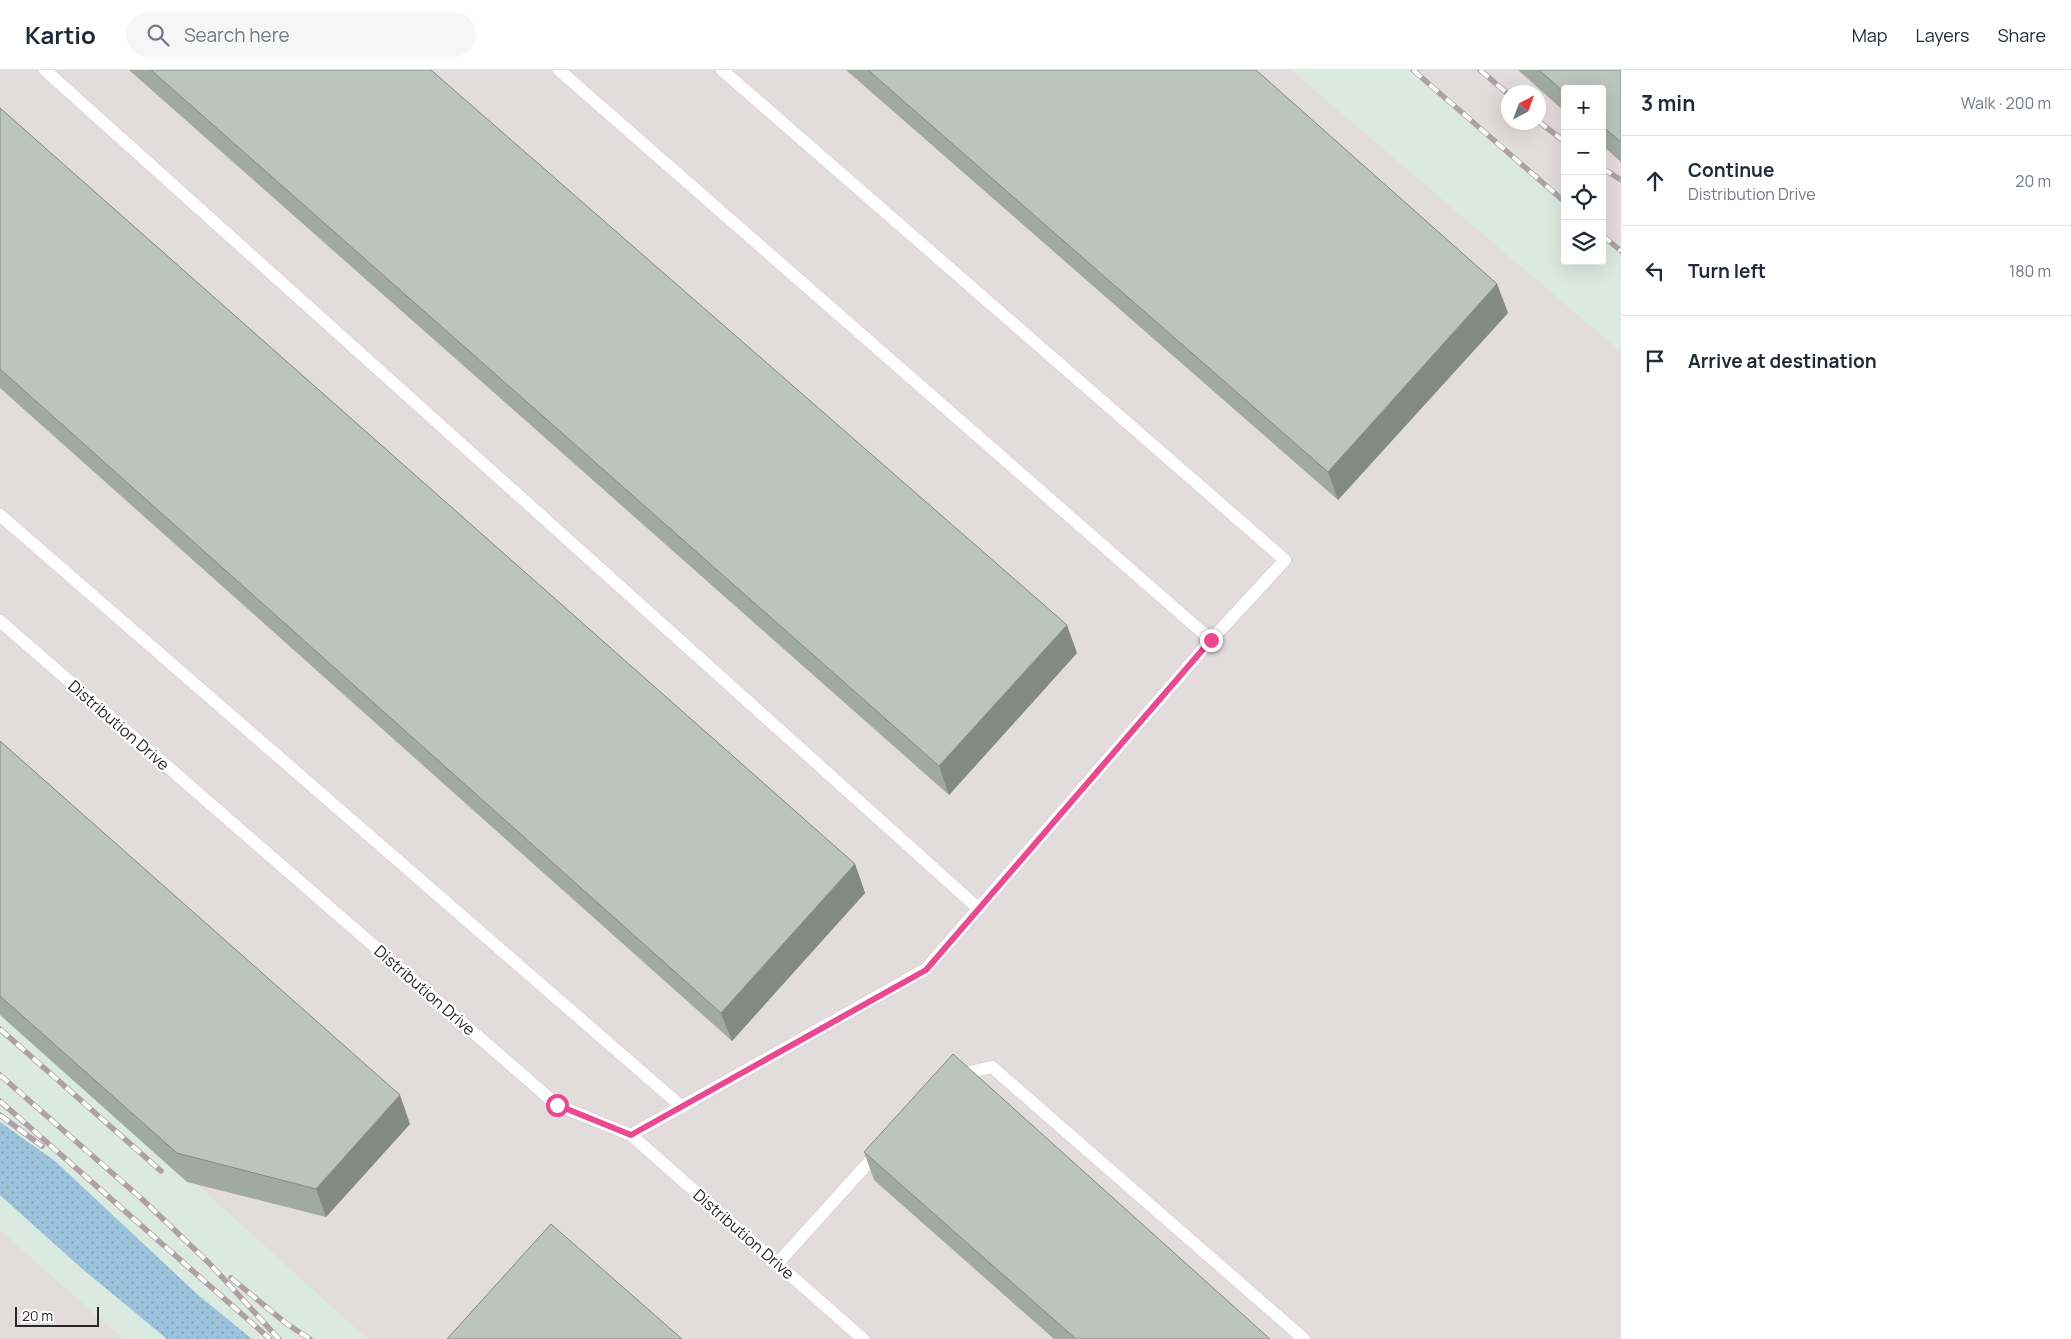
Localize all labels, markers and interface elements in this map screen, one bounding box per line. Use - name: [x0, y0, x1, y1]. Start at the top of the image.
- search box: [126, 12, 476, 57]
- text: Kartio: [25, 18, 96, 51]
- icon: search: [144, 21, 172, 49]
- text: Search here: [184, 22, 290, 48]
- text: Map: [1852, 23, 1887, 47]
- text: Layers: [1915, 23, 1969, 47]
- text: Share: [1997, 23, 2046, 47]
- north arrow: [1501, 85, 1546, 130]
- map controls: [1561, 85, 1606, 265]
- button: +: [1561, 85, 1606, 130]
- text: 3 min: [1641, 89, 1695, 117]
- text: Walk · 200 m: [1961, 92, 2051, 114]
- button: −: [1561, 130, 1606, 175]
- text: Continue: [1688, 157, 1774, 183]
- icon: ahead: [1641, 167, 1669, 195]
- text: 20 m: [2015, 170, 2051, 192]
- button: locate: [1561, 175, 1606, 220]
- text: Distribution Drive: [1688, 183, 1816, 205]
- button: layers: [1561, 220, 1606, 265]
- icon: left: [1641, 257, 1669, 285]
- text: Turn left: [1688, 258, 1766, 284]
- text: 180 m: [2009, 260, 2051, 282]
- icon: arrive: [1641, 347, 1669, 375]
- text: Arrive at destination: [1688, 348, 1877, 374]
- route end: [1200, 629, 1223, 652]
- street label: Distribution Drive: [64, 675, 174, 775]
- street label: Distribution Drive: [370, 940, 480, 1040]
- route start: [546, 1094, 569, 1117]
- street label: Distribution Drive: [689, 1184, 799, 1284]
- scale bar: [15, 1304, 99, 1327]
- text: 20 m: [22, 1306, 53, 1325]

